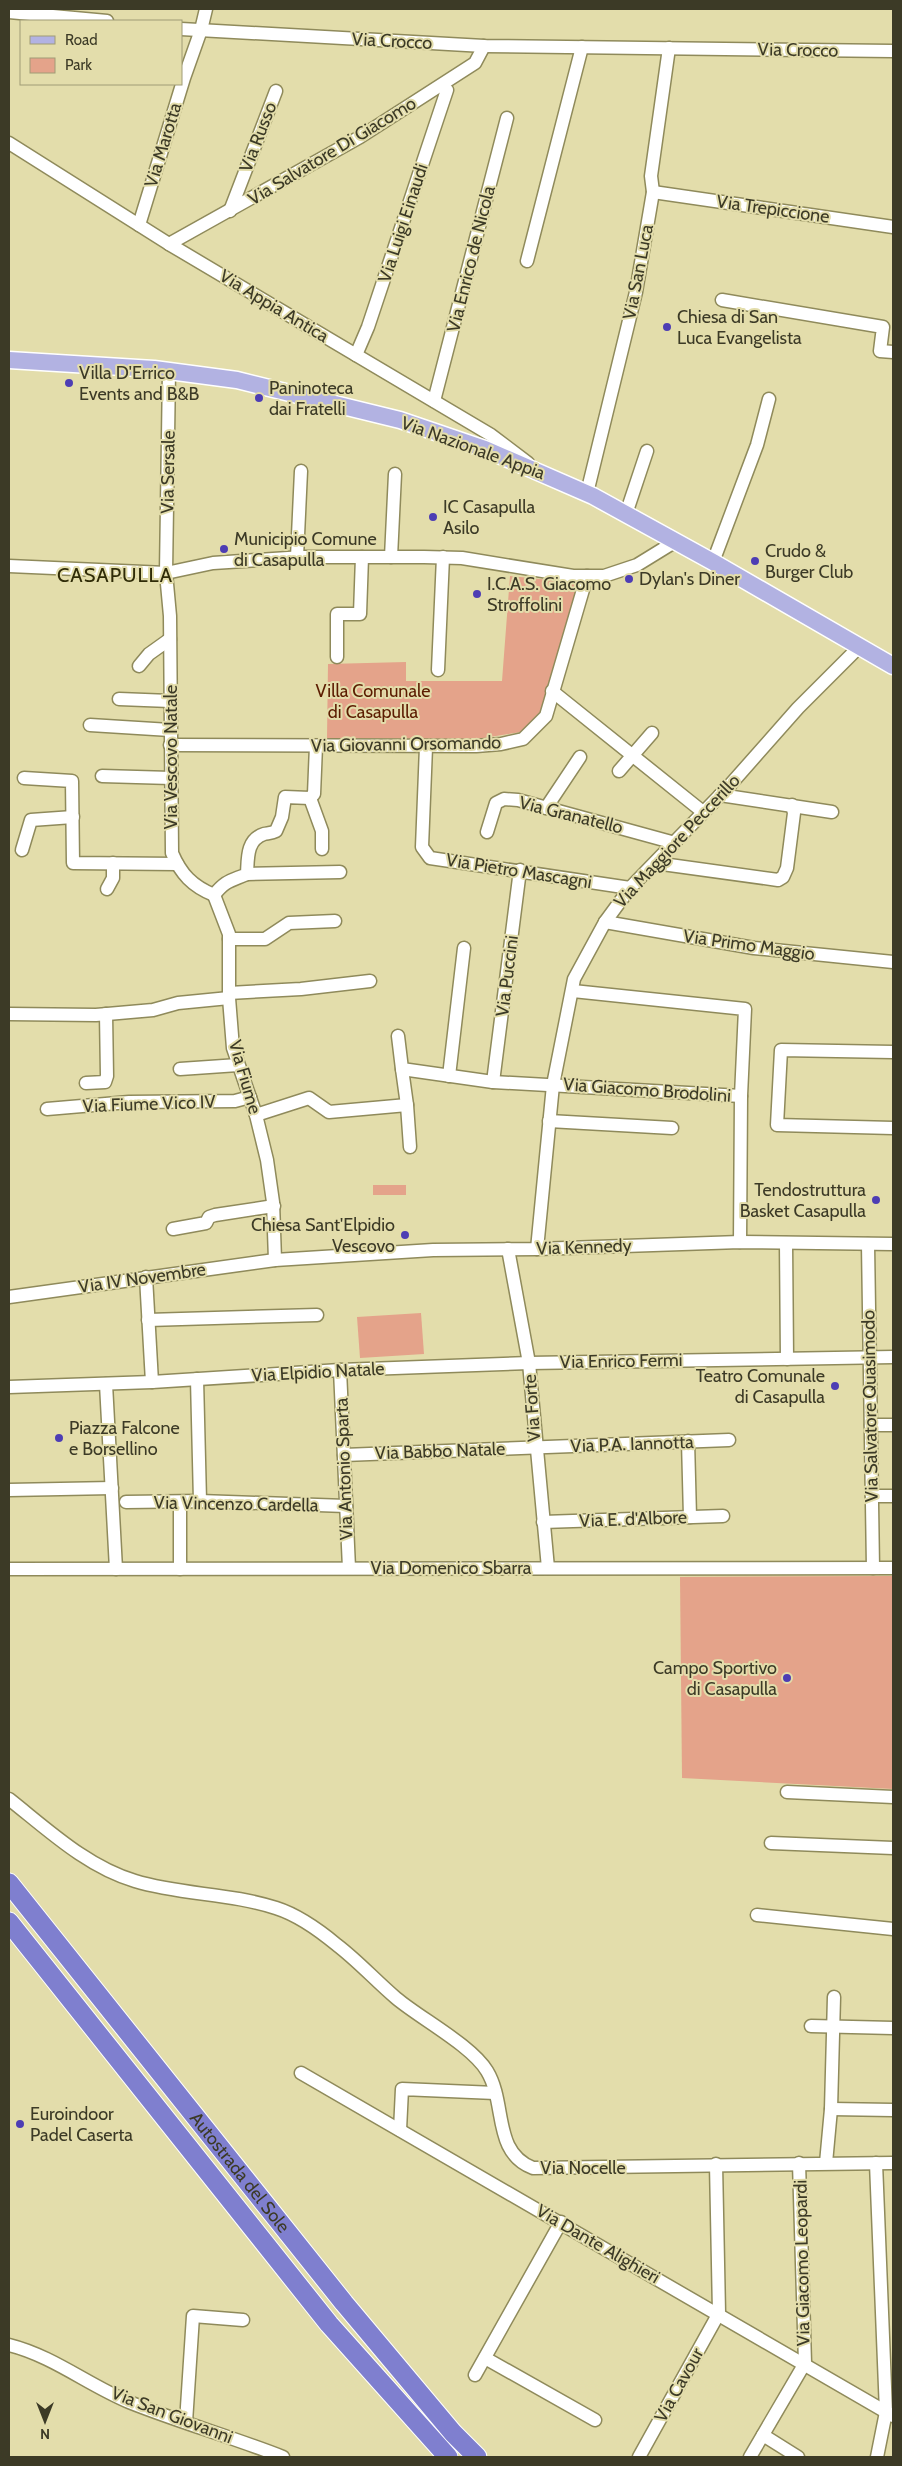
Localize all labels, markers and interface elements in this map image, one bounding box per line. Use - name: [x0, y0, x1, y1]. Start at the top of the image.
- legend: [20, 20, 182, 85]
- street label: Via Crocco: [351, 28, 433, 54]
- text: Road: [65, 31, 98, 49]
- street label: Via Crocco: [758, 38, 839, 62]
- text: Park: [65, 56, 92, 74]
- street label: Via Salvatore Di Giacomo: [244, 92, 420, 210]
- street label: Via Russo: [235, 99, 281, 175]
- street label: Via Marotta: [140, 100, 186, 190]
- street label: Via Luigi Einaudi: [373, 161, 433, 285]
- street label: Via Enrico de Nicola: [442, 183, 500, 334]
- street label: Via Trepiccione: [715, 190, 831, 228]
- street label: Via San Luca: [618, 222, 658, 322]
- street label: Via Appia Antica: [215, 265, 333, 347]
- place label: Chiesa di San Luca Evangelista: [677, 306, 802, 349]
- marker: Chiesa di San Luca Evangelista: [661, 321, 673, 333]
- place label: Villa D'Errico Events and B&B: [79, 362, 200, 405]
- marker: Villa D'Errico Events and B&B: [63, 377, 75, 389]
- place label: Paninoteca dai Fratelli: [269, 377, 354, 420]
- marker: Paninoteca dai Fratelli: [253, 392, 265, 404]
- street label: Via Nazionale Appia: [398, 412, 548, 484]
- street label: Via Sersale: [156, 430, 180, 514]
- place label: IC Casapulla Asilo: [443, 496, 536, 539]
- marker: IC Casapulla Asilo: [427, 511, 439, 523]
- place label: Municipio Comune di Casapulla: [234, 528, 377, 571]
- place label: Crudo & Burger Club: [765, 540, 853, 583]
- marker: Municipio Comune di Casapulla: [218, 543, 230, 555]
- marker: Crudo & Burger Club: [749, 555, 761, 567]
- district label: CASAPULLA: [57, 563, 173, 587]
- place label: Dylan's Diner: [639, 568, 740, 590]
- place label: I.C.A.S. Giacomo Stroffolini: [487, 573, 611, 616]
- marker: Dylan's Diner: [623, 573, 635, 585]
- marker: I.C.A.S. Giacomo Stroffolini: [471, 588, 483, 600]
- park label: Villa Comunale di Casapulla: [316, 680, 430, 723]
- street label: Via Vescovo Natale: [160, 685, 182, 829]
- street label: Via Giovanni Orsomando: [311, 731, 501, 757]
- street label: Via Maggiore Peccerillo: [609, 770, 745, 912]
- street label: Via Granatello: [517, 791, 625, 839]
- street label: Via Pietro Mascagni: [445, 849, 593, 893]
- street label: Via Primo Maggio: [682, 925, 816, 965]
- street label: Via Puccini: [491, 934, 523, 1018]
- street label: Via Fiume: [224, 1038, 266, 1116]
- street label: Via Giacomo Brodolini: [562, 1073, 732, 1107]
- street label: Via Fiume Vico IV: [82, 1091, 216, 1117]
- place label: Tendostruttura Basket Casapulla: [740, 1179, 866, 1222]
- marker: Tendostruttura Basket Casapulla: [870, 1194, 882, 1206]
- place label: Chiesa Sant'Elpidio Vescovo: [251, 1214, 395, 1257]
- marker: Chiesa Sant'Elpidio Vescovo: [399, 1229, 411, 1241]
- street label: Via Kennedy: [536, 1234, 632, 1260]
- street label: Via IV Novembre: [77, 1258, 207, 1298]
- street label: Via Salvatore Quasimodo: [857, 1310, 883, 1502]
- street label: Via Enrico Fermi: [559, 1349, 683, 1373]
- street label: Via Elpidio Natale: [251, 1358, 385, 1386]
- place label: Teatro Comunale di Casapulla: [696, 1365, 825, 1408]
- street label: Via Forte: [519, 1373, 545, 1443]
- marker: Teatro Comunale di Casapulla: [829, 1380, 841, 1392]
- street label: Via Antonio Sparta: [331, 1397, 357, 1541]
- place label: Piazza Falcone e Borsellino: [69, 1417, 180, 1460]
- street label: Via P.A. Iannotta: [570, 1431, 694, 1457]
- marker: Piazza Falcone e Borsellino: [53, 1432, 65, 1444]
- street label: Via Babbo Natale: [374, 1438, 506, 1464]
- street label: Via Vincenzo Cardella: [153, 1492, 319, 1516]
- street label: Via E. d'Albore: [579, 1506, 687, 1532]
- street label: Via Domenico Sbarra: [371, 1557, 532, 1579]
- place label: Campo Sportivo di Casapulla: [653, 1657, 777, 1700]
- marker: Campo Sportivo di Casapulla: [781, 1672, 793, 1684]
- place label: Euroindoor Padel Caserta: [30, 2103, 133, 2146]
- street label: Autostrada del Sole: [185, 2108, 294, 2237]
- marker: Euroindoor Padel Caserta: [14, 2118, 26, 2130]
- street label: Via Nocelle: [540, 2157, 626, 2179]
- street label: Via Giacomo Leopardi: [790, 2180, 814, 2346]
- street label: Via Dante Alighieri: [532, 2200, 664, 2288]
- street label: Via Cavour: [650, 2344, 709, 2426]
- street label: Via San Giovanni: [108, 2382, 236, 2448]
- north arrow: [20, 2396, 70, 2446]
- text: N: [40, 2425, 50, 2443]

